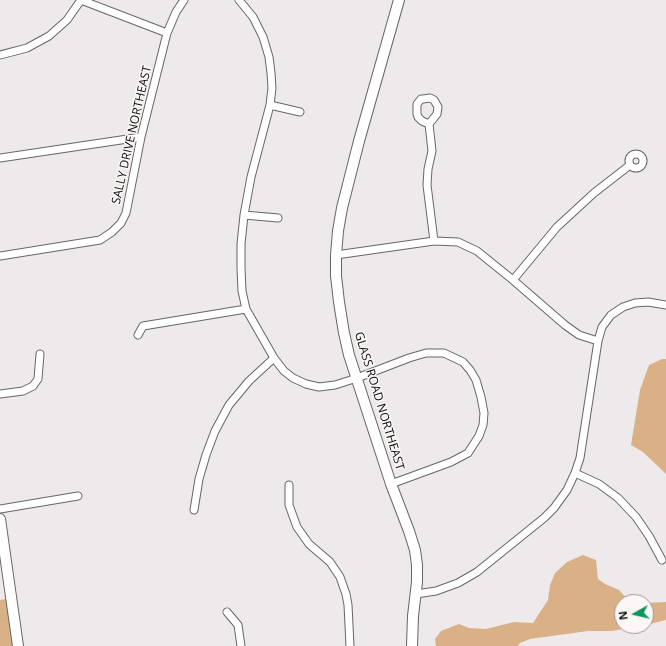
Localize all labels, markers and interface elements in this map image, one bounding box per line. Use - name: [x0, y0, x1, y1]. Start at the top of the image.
- street label: SALLY DRIVE NORTHEAST: [109, 64, 155, 206]
- street label: GLASS ROAD NORTHEAST: [351, 330, 407, 472]
- north arrow: [614, 594, 654, 634]
- text: N: [615, 610, 631, 621]

